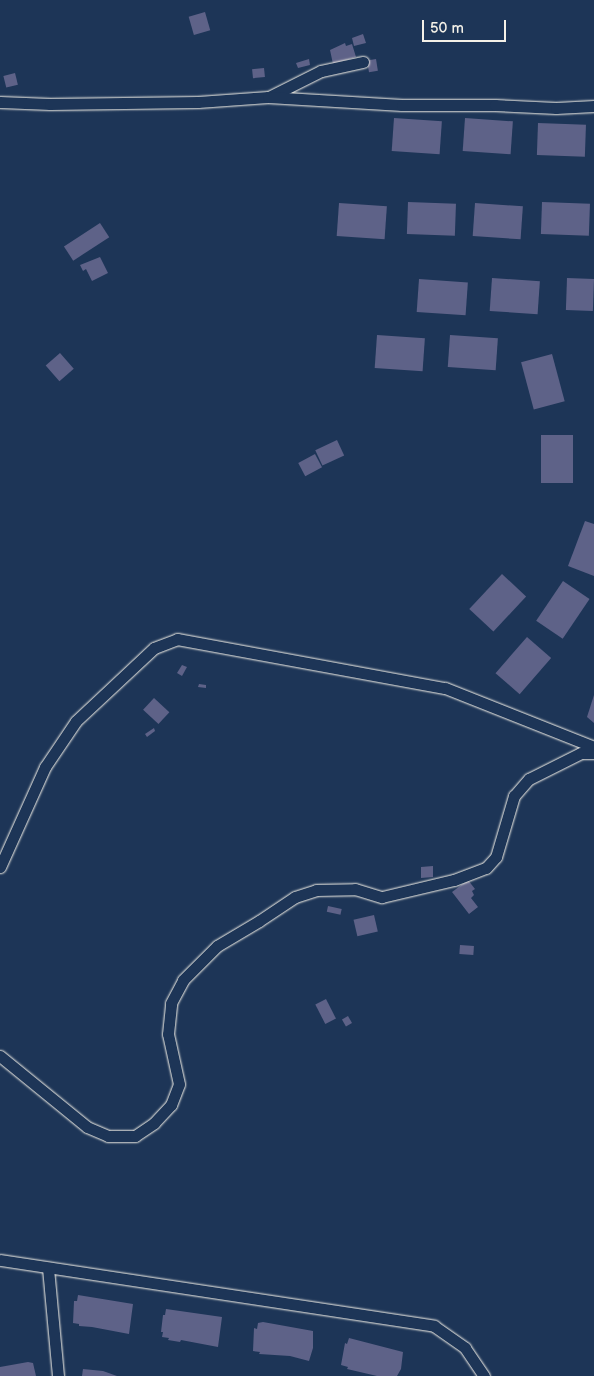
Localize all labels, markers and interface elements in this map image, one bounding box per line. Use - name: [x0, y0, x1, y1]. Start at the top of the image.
- scale bar: [424, 10, 508, 42]
- text: 50 m: [430, 19, 464, 38]

